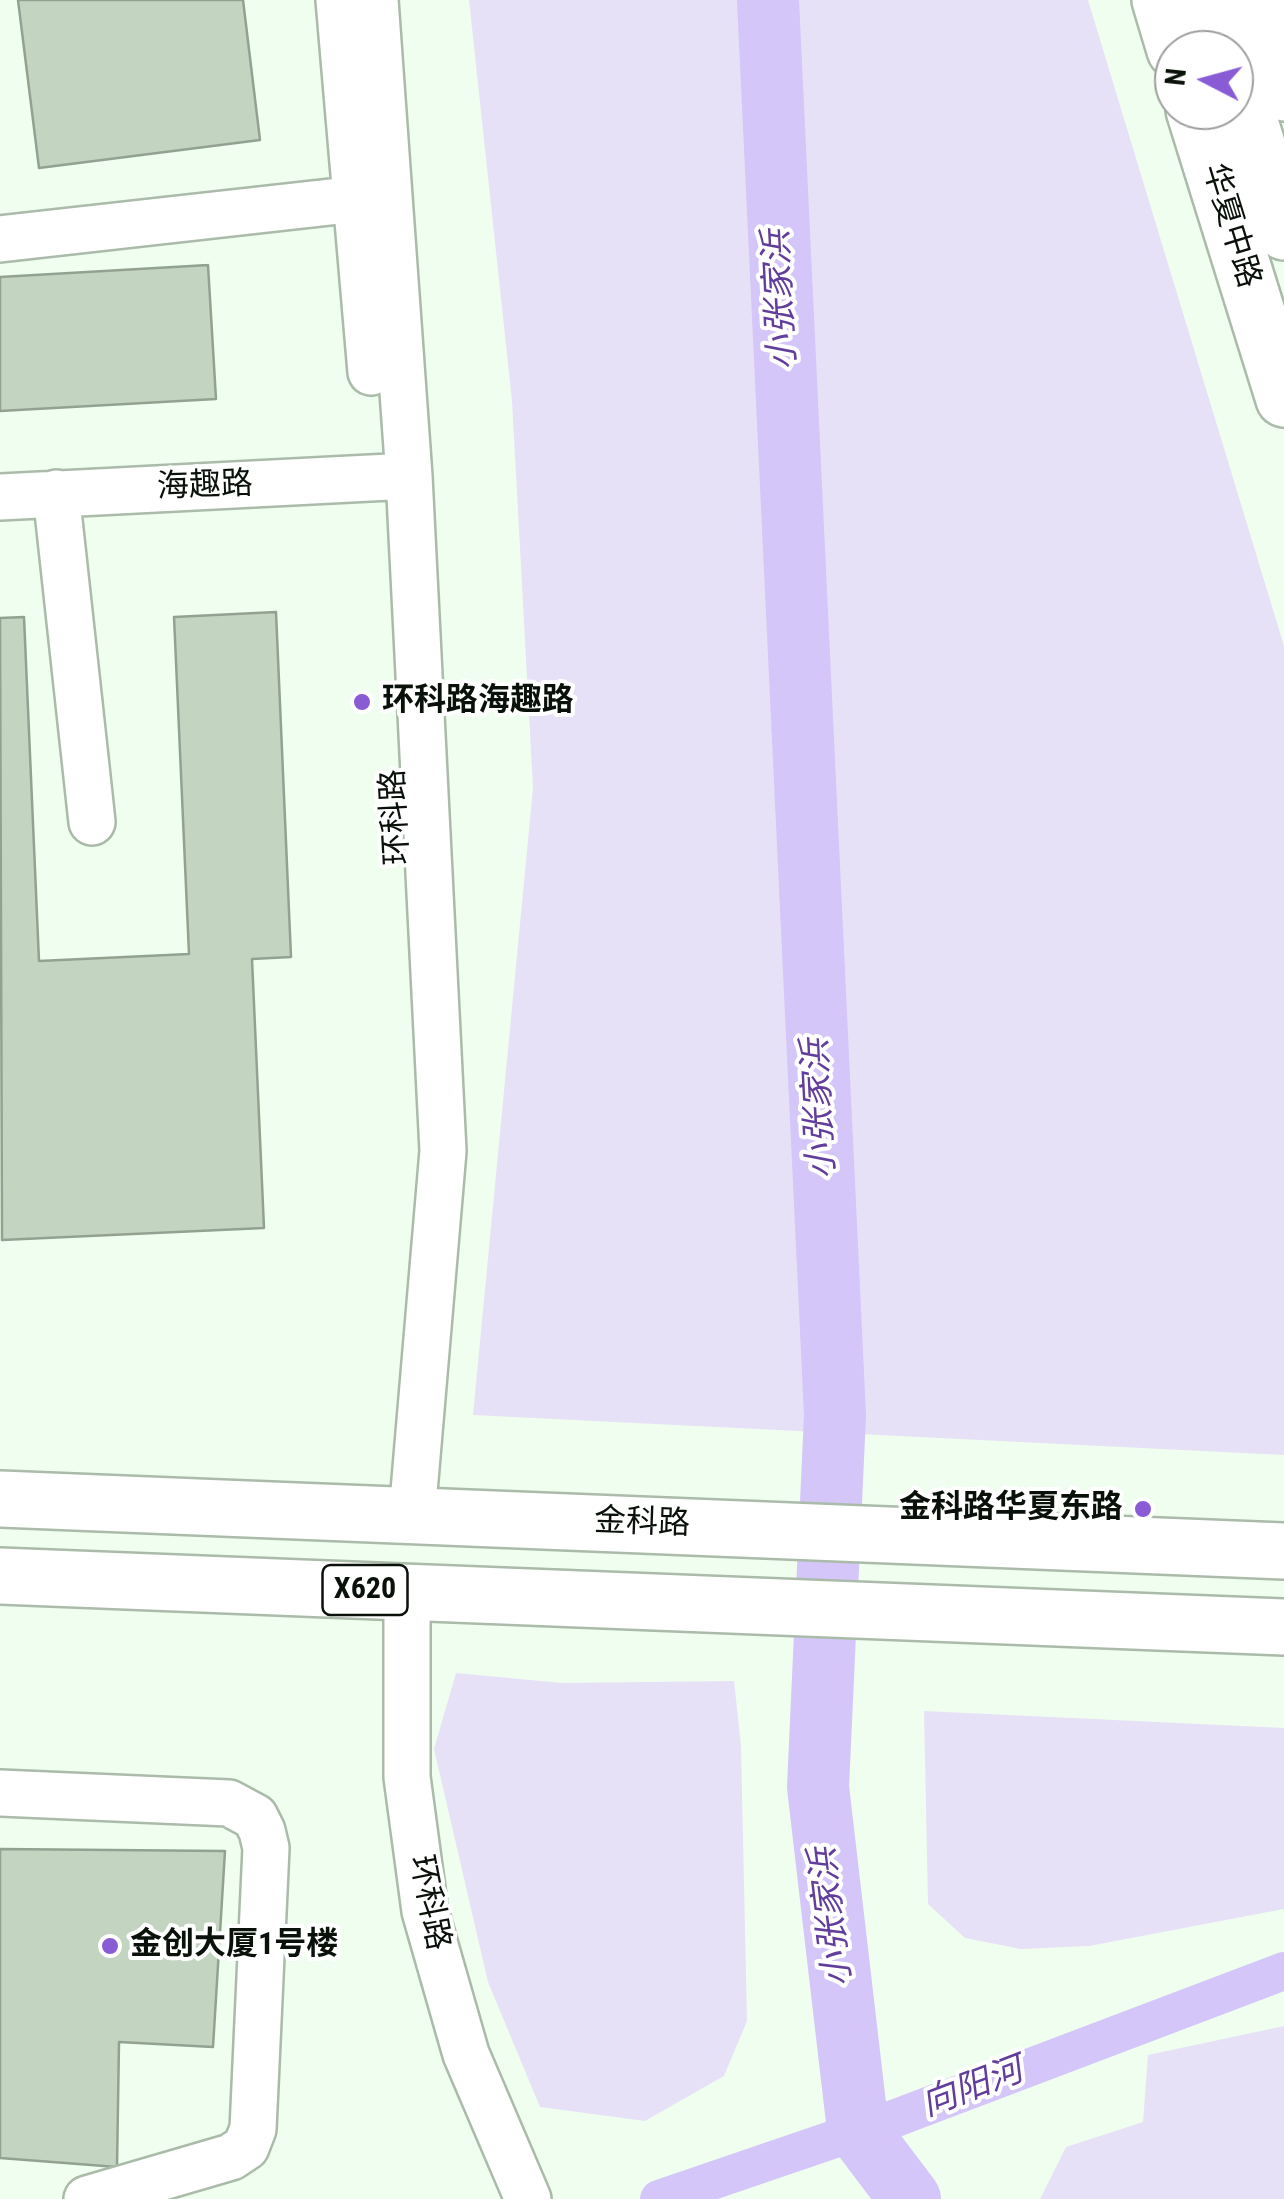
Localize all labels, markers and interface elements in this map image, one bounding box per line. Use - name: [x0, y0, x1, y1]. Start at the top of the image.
- north arrow: [1154, 30, 1254, 130]
- text: N: [1158, 67, 1193, 87]
- street label: 华夏中路: [1193, 159, 1267, 293]
- water label: 小张家浜: [757, 229, 807, 371]
- street label: 海趣路: [156, 466, 254, 508]
- place label: 环科路海趣路: [382, 683, 574, 721]
- marker: 环科路海趣路: [351, 691, 373, 713]
- street label: 环科路: [375, 768, 419, 866]
- water label: 小张家浜: [796, 1038, 846, 1180]
- place label: 金科路华夏东路: [899, 1490, 1123, 1528]
- marker: 金科路华夏东路: [1132, 1498, 1154, 1520]
- street label: 金科路: [593, 1503, 691, 1545]
- road number: X620: [322, 1565, 408, 1615]
- water label: 小张家浜: [804, 1845, 862, 1989]
- street label: 环科路: [400, 1852, 456, 1954]
- place label: 金创大厦1号楼: [130, 1927, 338, 1965]
- marker: 金创大厦1号楼: [99, 1935, 121, 1957]
- water label: 向阳河: [916, 2051, 1030, 2127]

